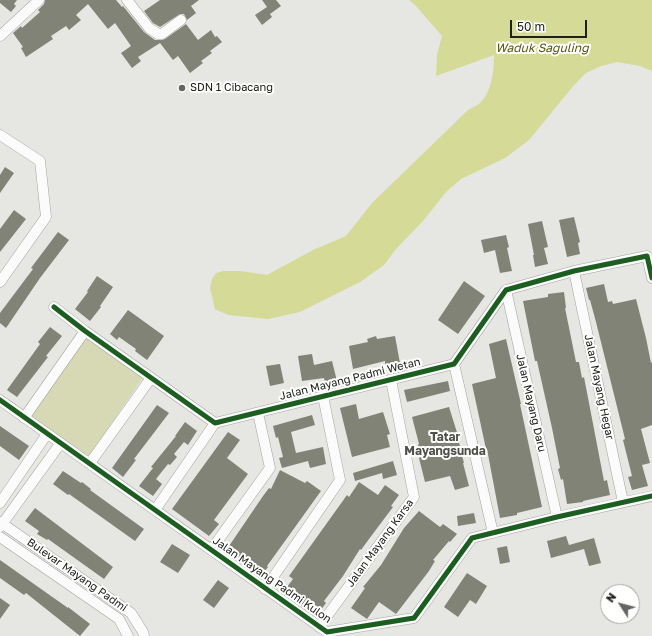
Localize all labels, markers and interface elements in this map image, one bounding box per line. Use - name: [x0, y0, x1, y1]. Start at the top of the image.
- scale bar: [512, 12, 589, 38]
- text: 50 m: [517, 19, 545, 34]
- water label: Waduk Saguling: [495, 41, 589, 55]
- place label: SDN 1 Cibacang: [190, 81, 273, 95]
- marker: SDN 1 Cibacang: [177, 83, 187, 93]
- street label: Jalan Mayang Hegar: [581, 333, 617, 441]
- street label: Jalan Mayang Daru: [513, 353, 549, 453]
- street label: Jalan Mayang Padmi Wetan: [278, 355, 422, 403]
- district label: Tatar Mayangsunda: [404, 430, 486, 458]
- street label: Jalan Mayang Karsa: [344, 496, 416, 590]
- street label: Jalan Mayang Padmi Kulon: [210, 534, 334, 626]
- street label: Bulevar Mayang Padmi: [24, 535, 130, 615]
- north arrow: [600, 584, 640, 624]
- text: N: [603, 590, 618, 604]

